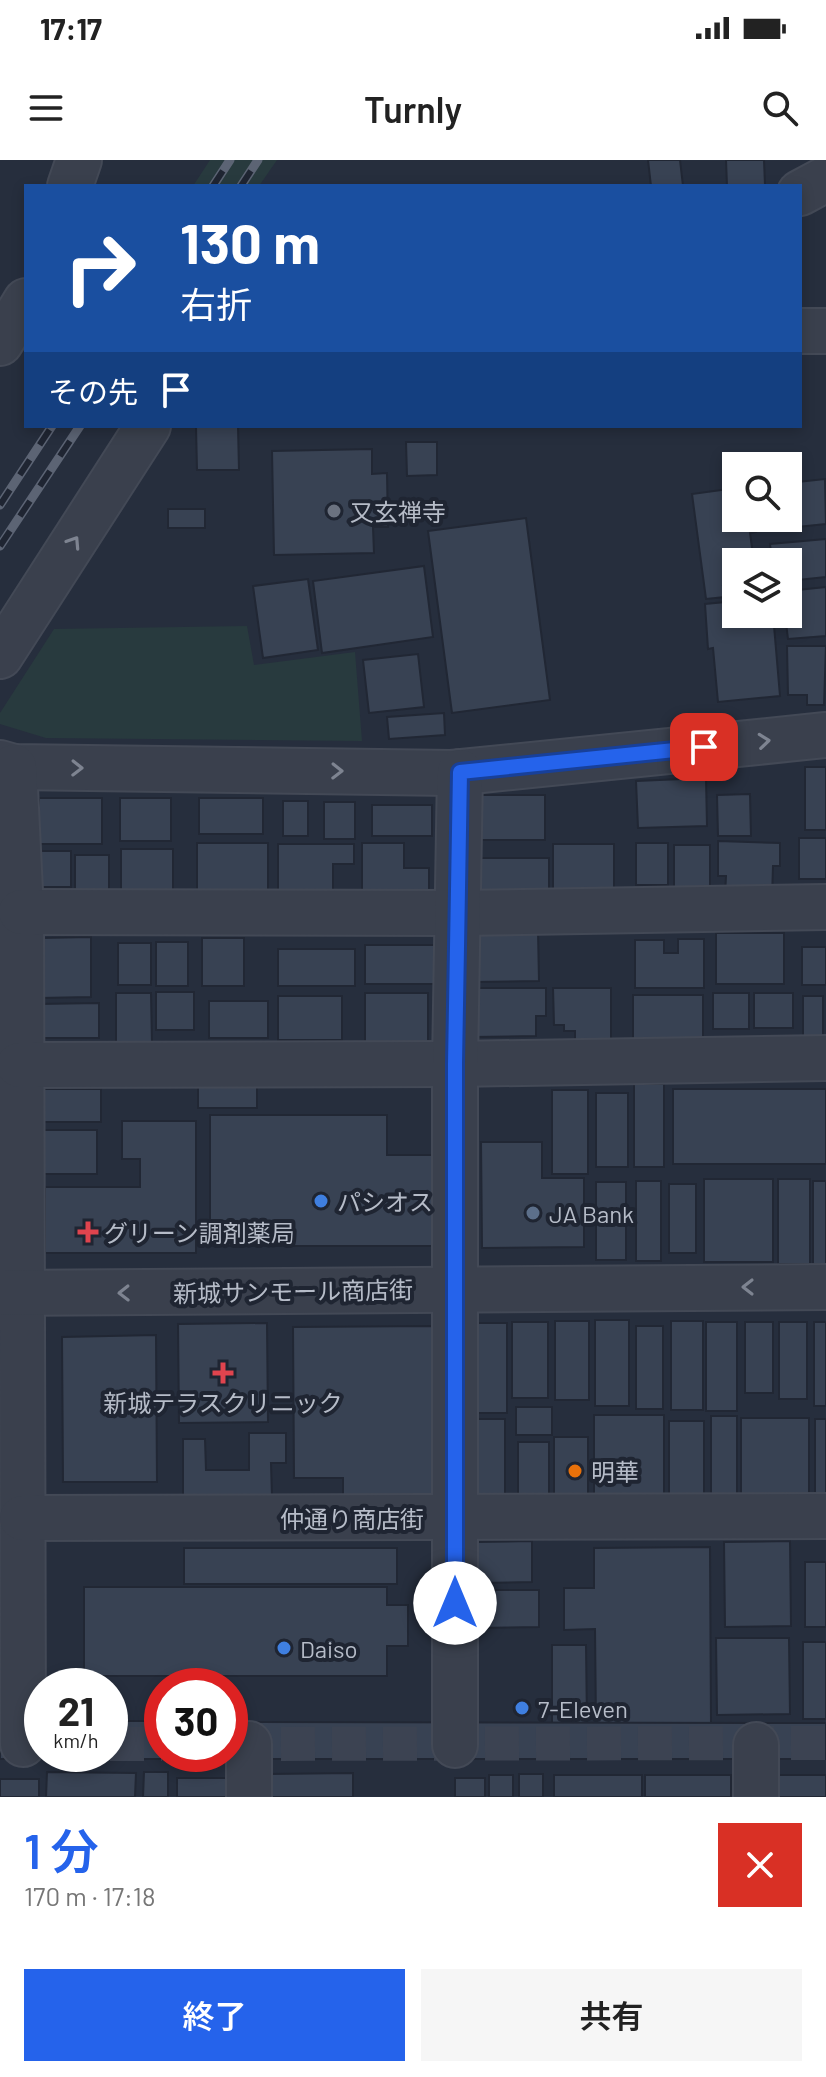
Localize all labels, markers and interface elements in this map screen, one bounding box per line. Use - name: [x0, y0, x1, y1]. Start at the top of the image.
- text: 17:17: [40, 10, 102, 46]
- icon: menu: [24, 86, 68, 130]
- icon: search: [758, 86, 802, 130]
- text: Turnly: [364, 87, 462, 130]
- text: 130 m: [180, 208, 320, 275]
- icon: right: [48, 216, 152, 320]
- text: 右折: [180, 282, 252, 325]
- icon: arrive: [154, 368, 198, 412]
- text: その先: [48, 373, 138, 409]
- map controls: [722, 452, 802, 628]
- button: search: [722, 452, 802, 532]
- place label: 又玄禅寺: [350, 497, 446, 526]
- marker: 又玄禅寺: [325, 502, 343, 520]
- one-way arrow: [64, 536, 79, 550]
- button: layers: [722, 548, 802, 628]
- pin: [670, 713, 738, 781]
- icon: arrive: [682, 725, 726, 769]
- one-way arrow: [758, 733, 771, 750]
- one-way arrow: [71, 759, 84, 776]
- one-way arrow: [331, 762, 344, 780]
- place label: パシオス: [337, 1187, 433, 1216]
- marker: パシオス: [312, 1192, 330, 1210]
- place label: JA Bank: [549, 1199, 634, 1228]
- marker: JA Bank: [524, 1204, 542, 1222]
- place label: グリーン調剤薬局: [104, 1218, 295, 1247]
- marker: グリーン調剤薬局: [79, 1223, 97, 1241]
- street label: 新城サンモール商店街: [173, 1274, 413, 1308]
- one-way arrow: [741, 1278, 754, 1296]
- one-way arrow: [117, 1284, 130, 1301]
- marker: 新城テラスクリニック: [212, 1362, 234, 1384]
- place label: 新城テラスクリニック: [103, 1388, 343, 1417]
- place label: 明華: [591, 1457, 639, 1486]
- marker: 明華: [566, 1462, 584, 1480]
- street label: 仲通り商店街: [280, 1504, 424, 1533]
- position arrow: [413, 1561, 497, 1645]
- place label: Daiso: [300, 1634, 358, 1663]
- marker: Daiso: [275, 1639, 293, 1657]
- speed limit sign: 30: [144, 1668, 248, 1772]
- text: 21: [58, 1686, 94, 1734]
- place label: 7-Eleven: [538, 1694, 628, 1723]
- marker: 7-Eleven: [513, 1699, 531, 1717]
- text: km/h: [53, 1728, 99, 1752]
- text: 1 分: [24, 1821, 99, 1879]
- button: close: [718, 1823, 802, 1907]
- text: 170 m · 17:18: [24, 1880, 156, 1911]
- button: 終了: [24, 1969, 405, 2061]
- button: 共有: [421, 1969, 802, 2061]

